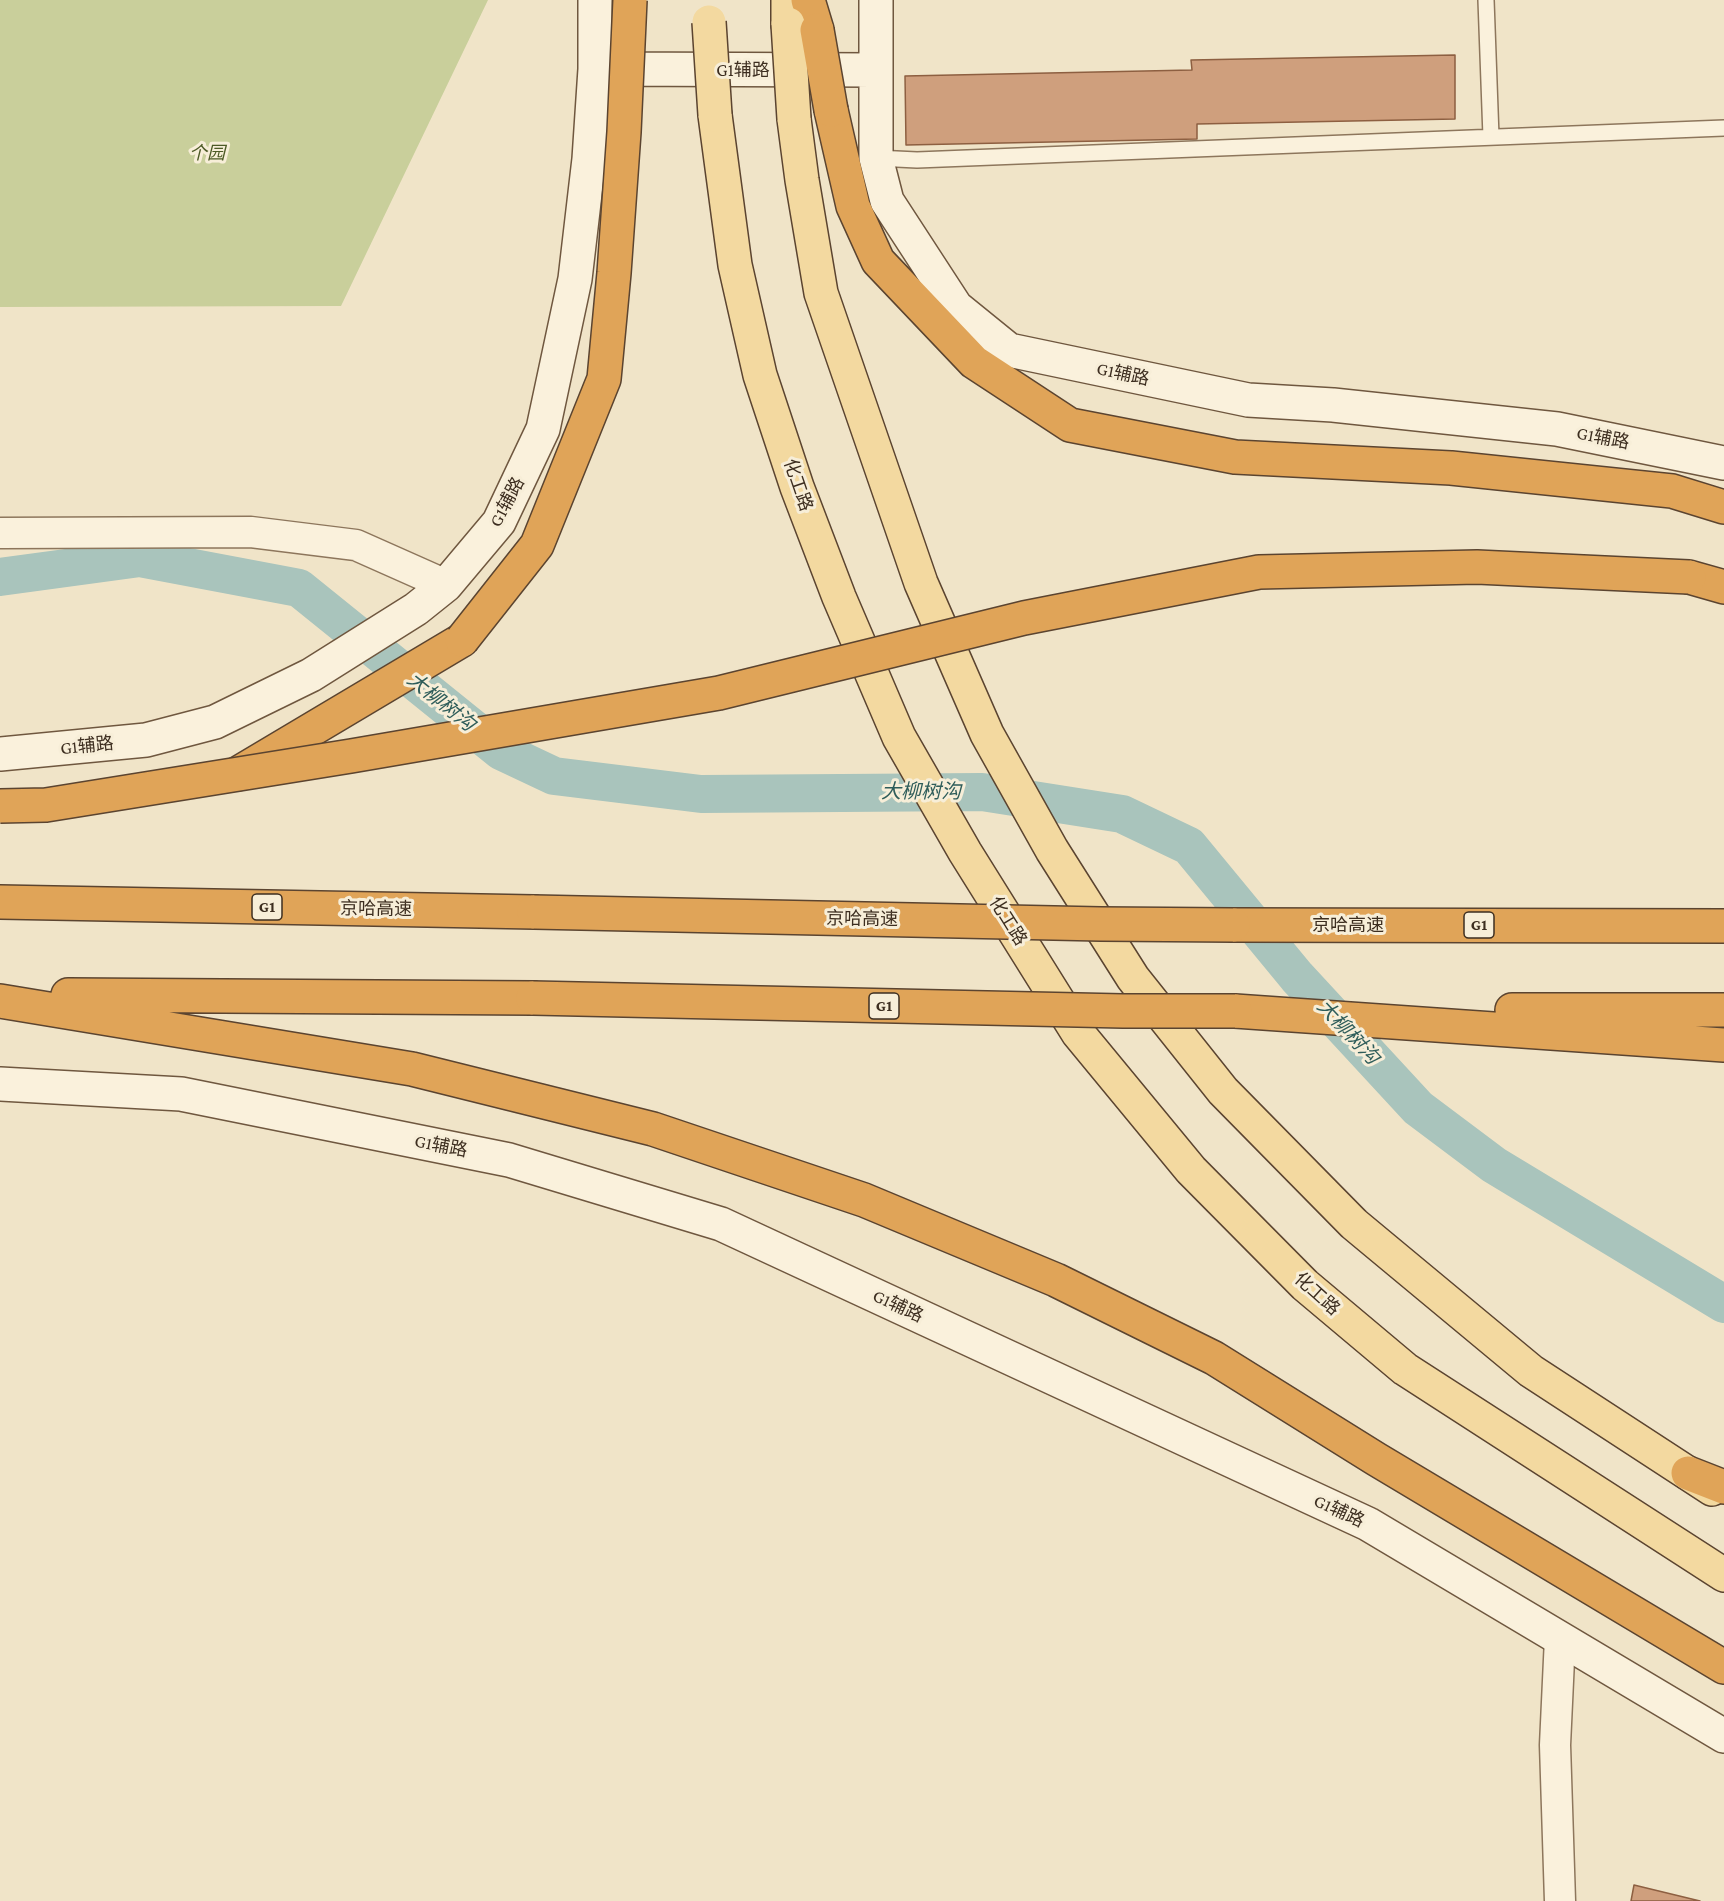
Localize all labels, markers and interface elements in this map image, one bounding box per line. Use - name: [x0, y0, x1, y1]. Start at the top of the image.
- street label: G1辅路: [716, 59, 770, 81]
- park label: 个园: [189, 142, 225, 164]
- street label: G1辅路: [1095, 358, 1151, 390]
- street label: G1辅路: [1575, 422, 1631, 454]
- street label: 化工路: [779, 456, 817, 514]
- street label: G1辅路: [485, 473, 529, 531]
- water label: 大柳树沟: [402, 668, 480, 736]
- street label: G1辅路: [59, 732, 115, 760]
- water label: 大柳树沟: [881, 780, 961, 804]
- street label: 化工路: [985, 892, 1031, 950]
- road number: G1: [252, 894, 282, 920]
- street label: 京哈高速: [340, 898, 412, 920]
- street label: 京哈高速: [826, 908, 898, 930]
- road number: G1: [1464, 912, 1494, 938]
- street label: 京哈高速: [1312, 914, 1384, 936]
- road number: G1: [869, 993, 899, 1019]
- water label: 大柳树沟: [1312, 995, 1384, 1069]
- street label: G1辅路: [413, 1130, 469, 1162]
- street label: 化工路: [1290, 1268, 1344, 1320]
- street label: G1辅路: [869, 1285, 927, 1327]
- street label: G1辅路: [1310, 1490, 1368, 1532]

